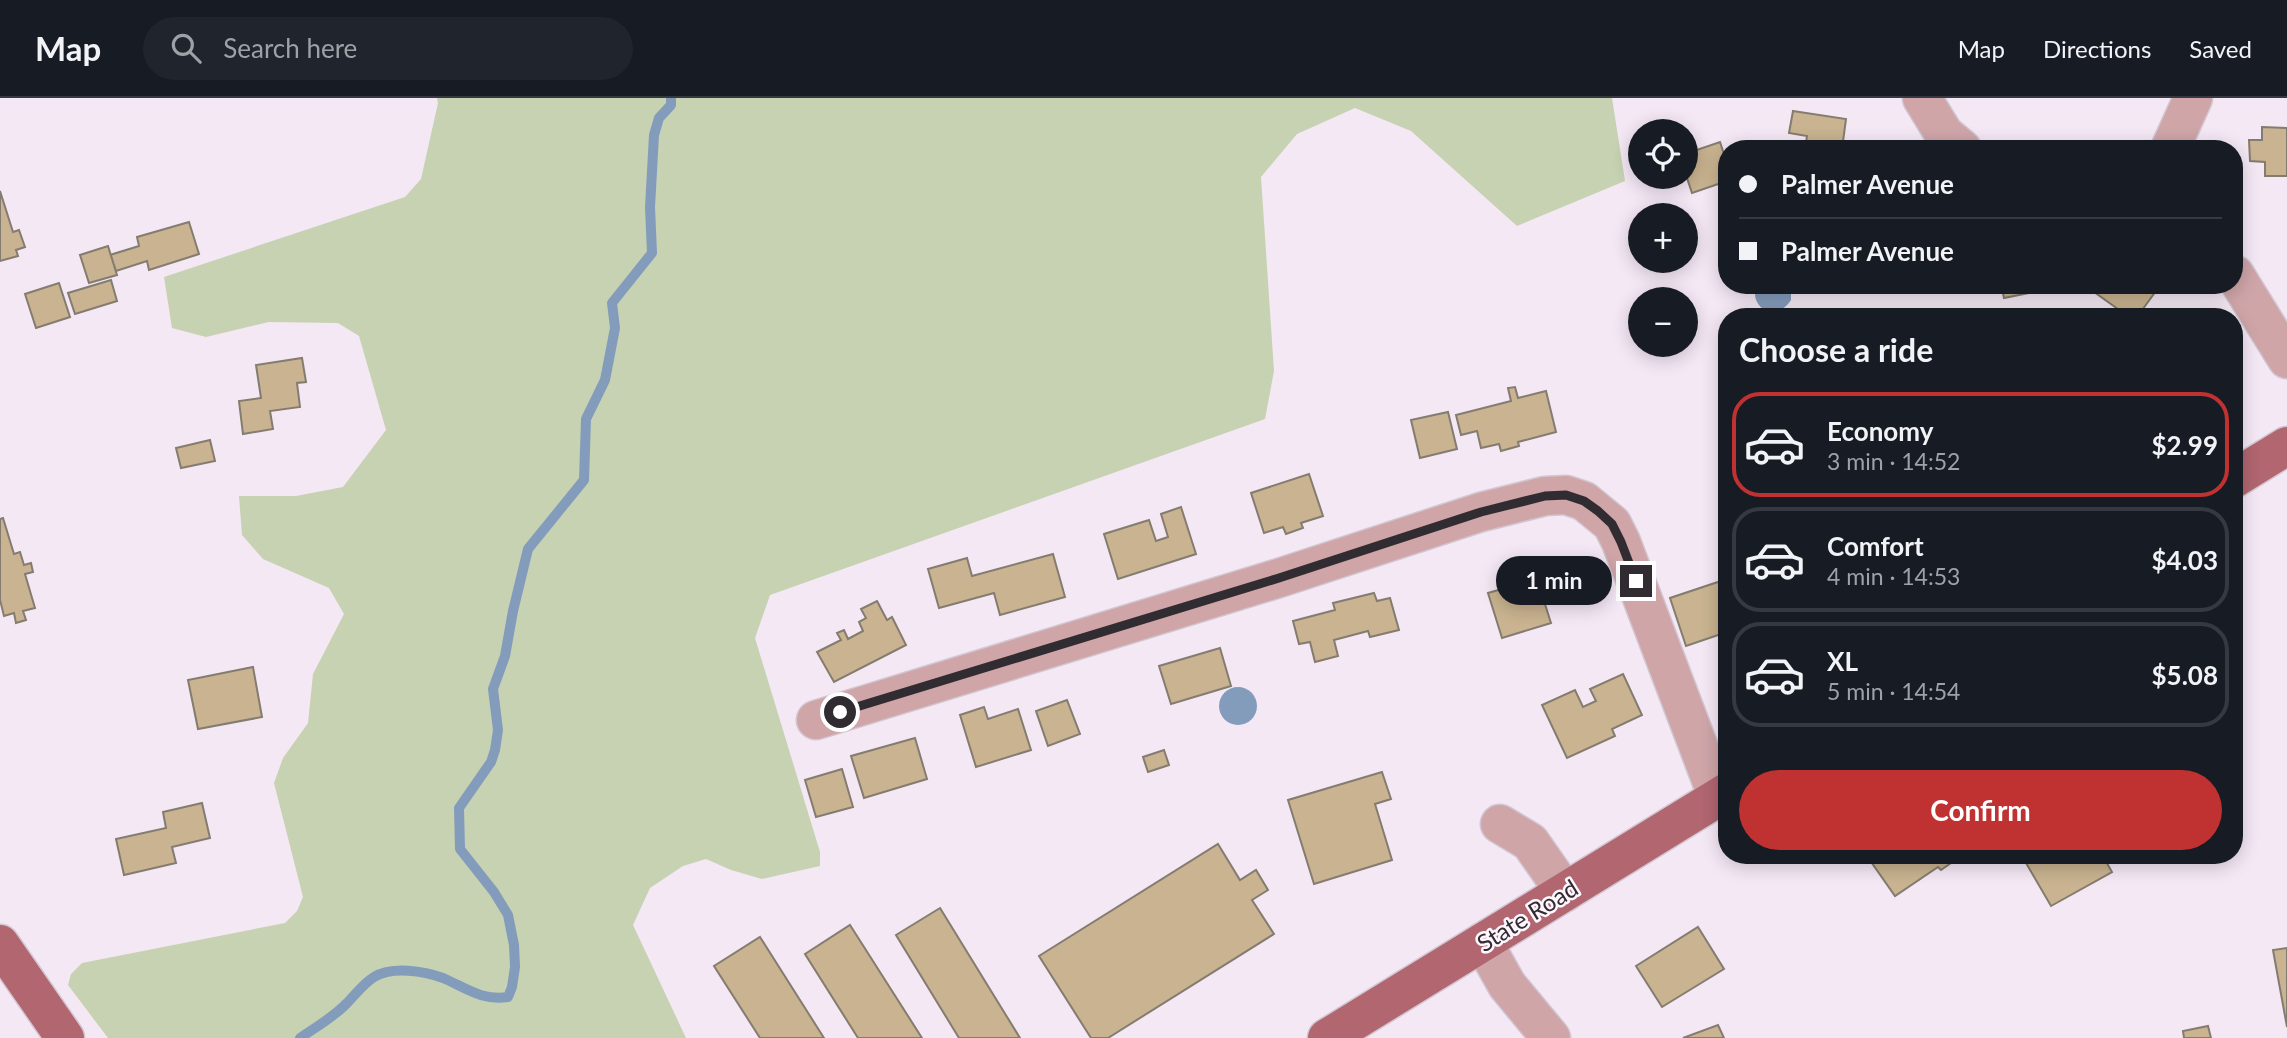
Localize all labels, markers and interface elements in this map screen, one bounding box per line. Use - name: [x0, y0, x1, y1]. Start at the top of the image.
- search box: [143, 17, 633, 80]
- text: Map: [35, 28, 101, 68]
- icon: search: [167, 29, 205, 67]
- text: Search here: [223, 32, 357, 64]
- text: Map: [1958, 34, 2005, 63]
- text: Directions: [2043, 34, 2151, 63]
- text: Saved: [2189, 34, 2252, 63]
- map controls: [1628, 119, 1698, 357]
- button: locate: [1628, 119, 1698, 189]
- text: Palmer Avenue: [1781, 168, 1954, 200]
- button: +: [1628, 203, 1698, 273]
- text: Palmer Avenue: [1781, 235, 1954, 267]
- button: −: [1628, 287, 1698, 357]
- text: Choose a ride: [1739, 330, 1933, 369]
- icon: car: [1743, 413, 1806, 476]
- text: Economy: [1827, 415, 1933, 447]
- text: $2.99: [2152, 429, 2218, 461]
- text: 3 min · 14:52: [1827, 447, 1960, 475]
- icon: car: [1743, 528, 1806, 591]
- text: Comfort: [1827, 530, 1924, 562]
- text: $4.03: [2152, 544, 2218, 576]
- callout: 1 min: [1496, 556, 1612, 606]
- text: 4 min · 14:53: [1827, 562, 1960, 590]
- route end: [1620, 565, 1652, 597]
- text: 1 min: [1525, 566, 1583, 594]
- icon: car: [1743, 643, 1806, 706]
- text: XL: [1827, 645, 1858, 677]
- text: $5.08: [2152, 659, 2218, 691]
- text: 5 min · 14:54: [1827, 677, 1960, 705]
- route start: [824, 696, 856, 728]
- button: Confirm: [1739, 770, 2222, 850]
- street label: State Road: [1471, 873, 1583, 957]

